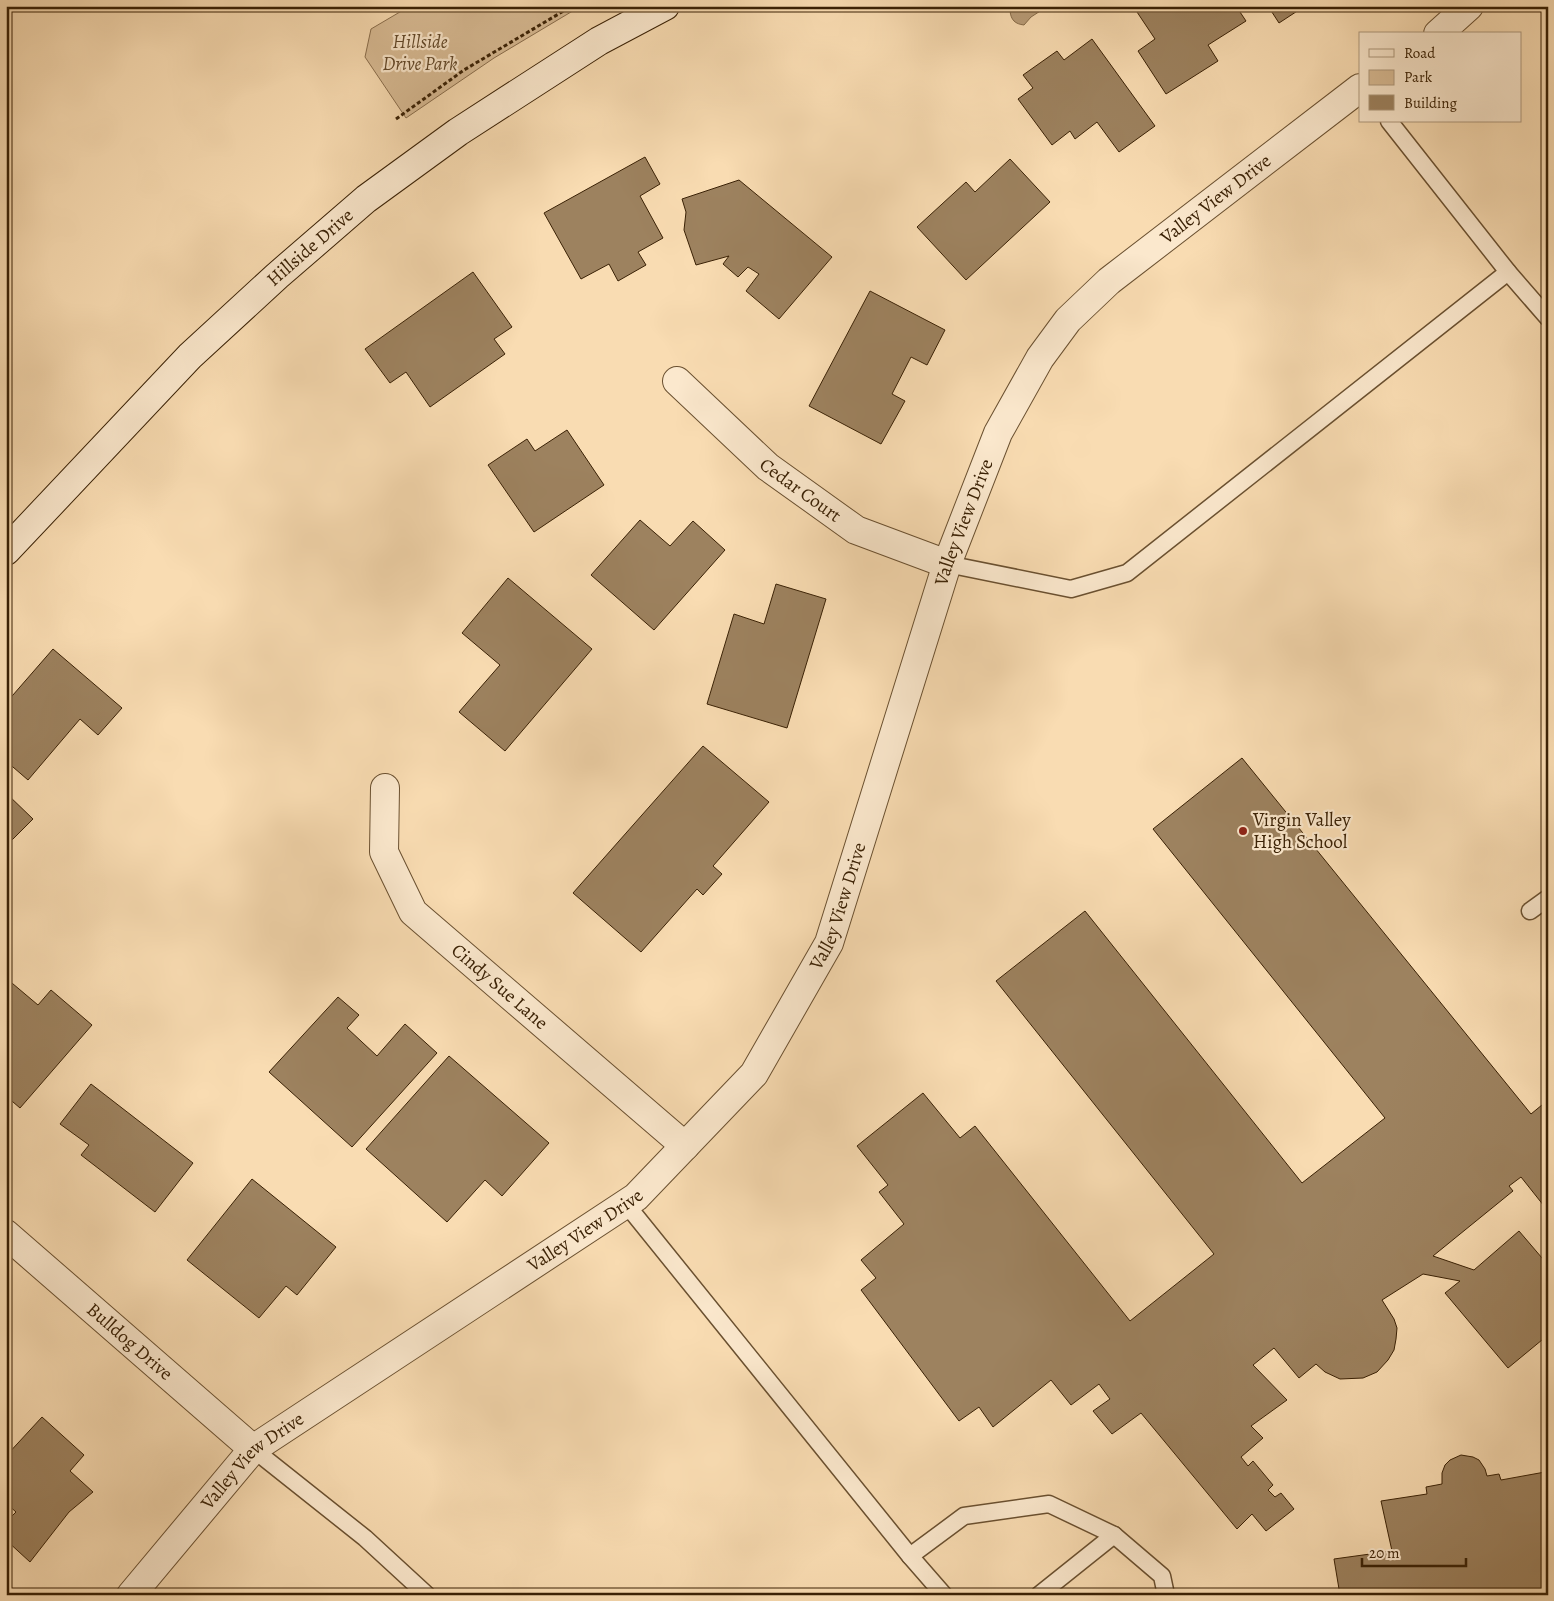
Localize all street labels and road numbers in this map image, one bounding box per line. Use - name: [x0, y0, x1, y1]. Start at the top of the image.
- street label: Valley View Drive: [1154, 148, 1277, 251]
- street label: Hillside Drive: [261, 203, 359, 292]
- street label: Cedar Court: [753, 452, 847, 528]
- street label: Valley View Drive: [928, 455, 1000, 590]
- street label: Valley View Drive: [803, 839, 873, 975]
- street label: Cindy Sue Lane: [446, 938, 554, 1036]
- street label: Valley View Drive: [522, 1184, 650, 1278]
- street label: Bulldog Drive: [81, 1297, 178, 1386]
- street label: Valley View Drive: [194, 1406, 309, 1516]

